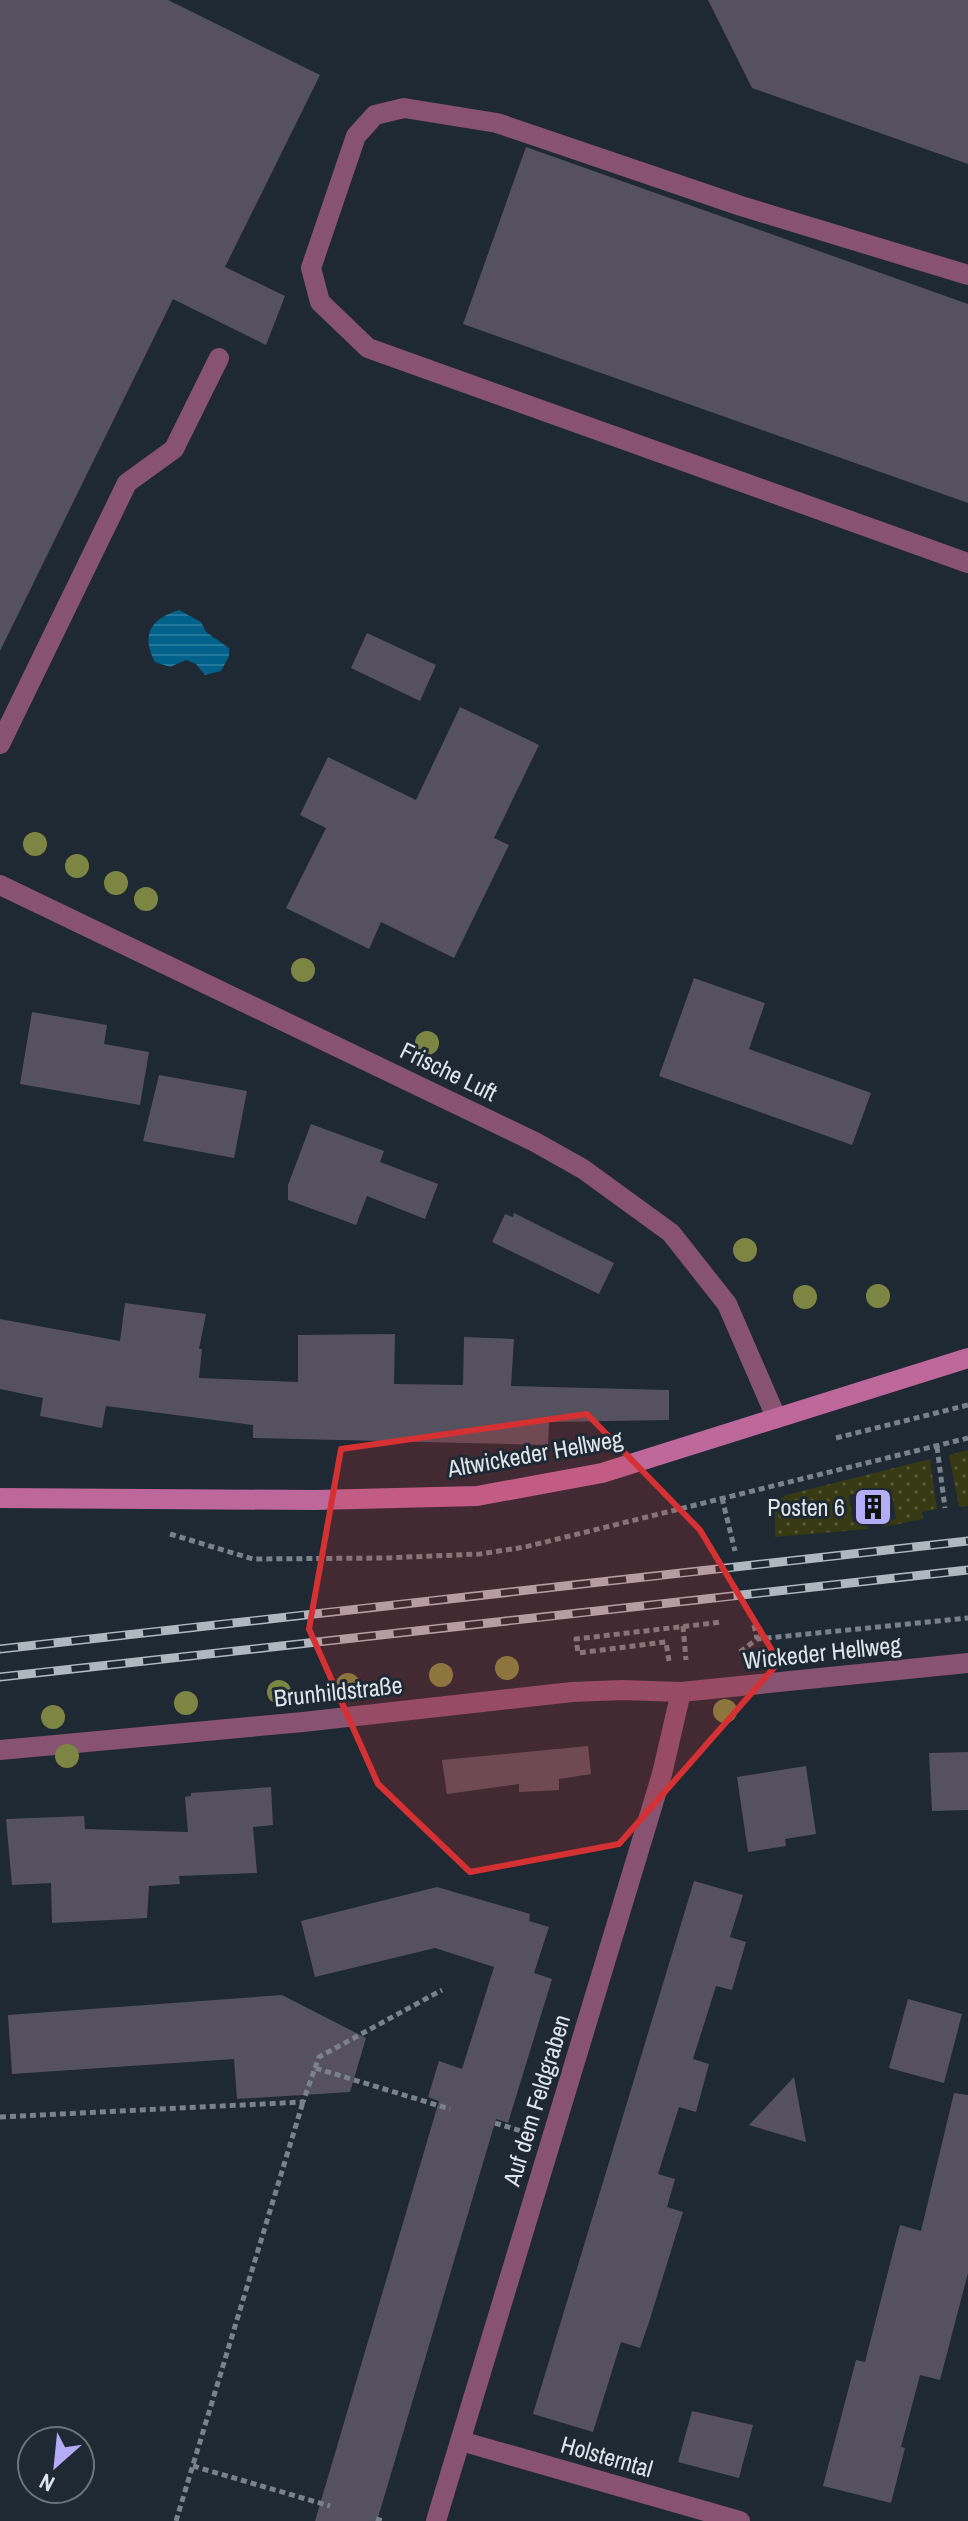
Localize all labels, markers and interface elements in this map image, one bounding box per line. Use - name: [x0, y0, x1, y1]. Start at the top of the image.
- street label: Frische Luft: [395, 1034, 503, 1108]
- street label: Altwickeder Hellweg: [444, 1422, 625, 1484]
- building icon: Posten 6: [852, 1486, 894, 1528]
- place label: Posten 6: [767, 1491, 845, 1523]
- street label: Wickeder Hellweg: [741, 1628, 903, 1676]
- street label: Brunhildstraße: [272, 1668, 404, 1714]
- street label: Auf dem Feldgraben: [494, 2011, 577, 2190]
- north arrow: [16, 2425, 96, 2505]
- street label: Holsterntal: [557, 2428, 657, 2484]
- text: N: [34, 2466, 60, 2499]

